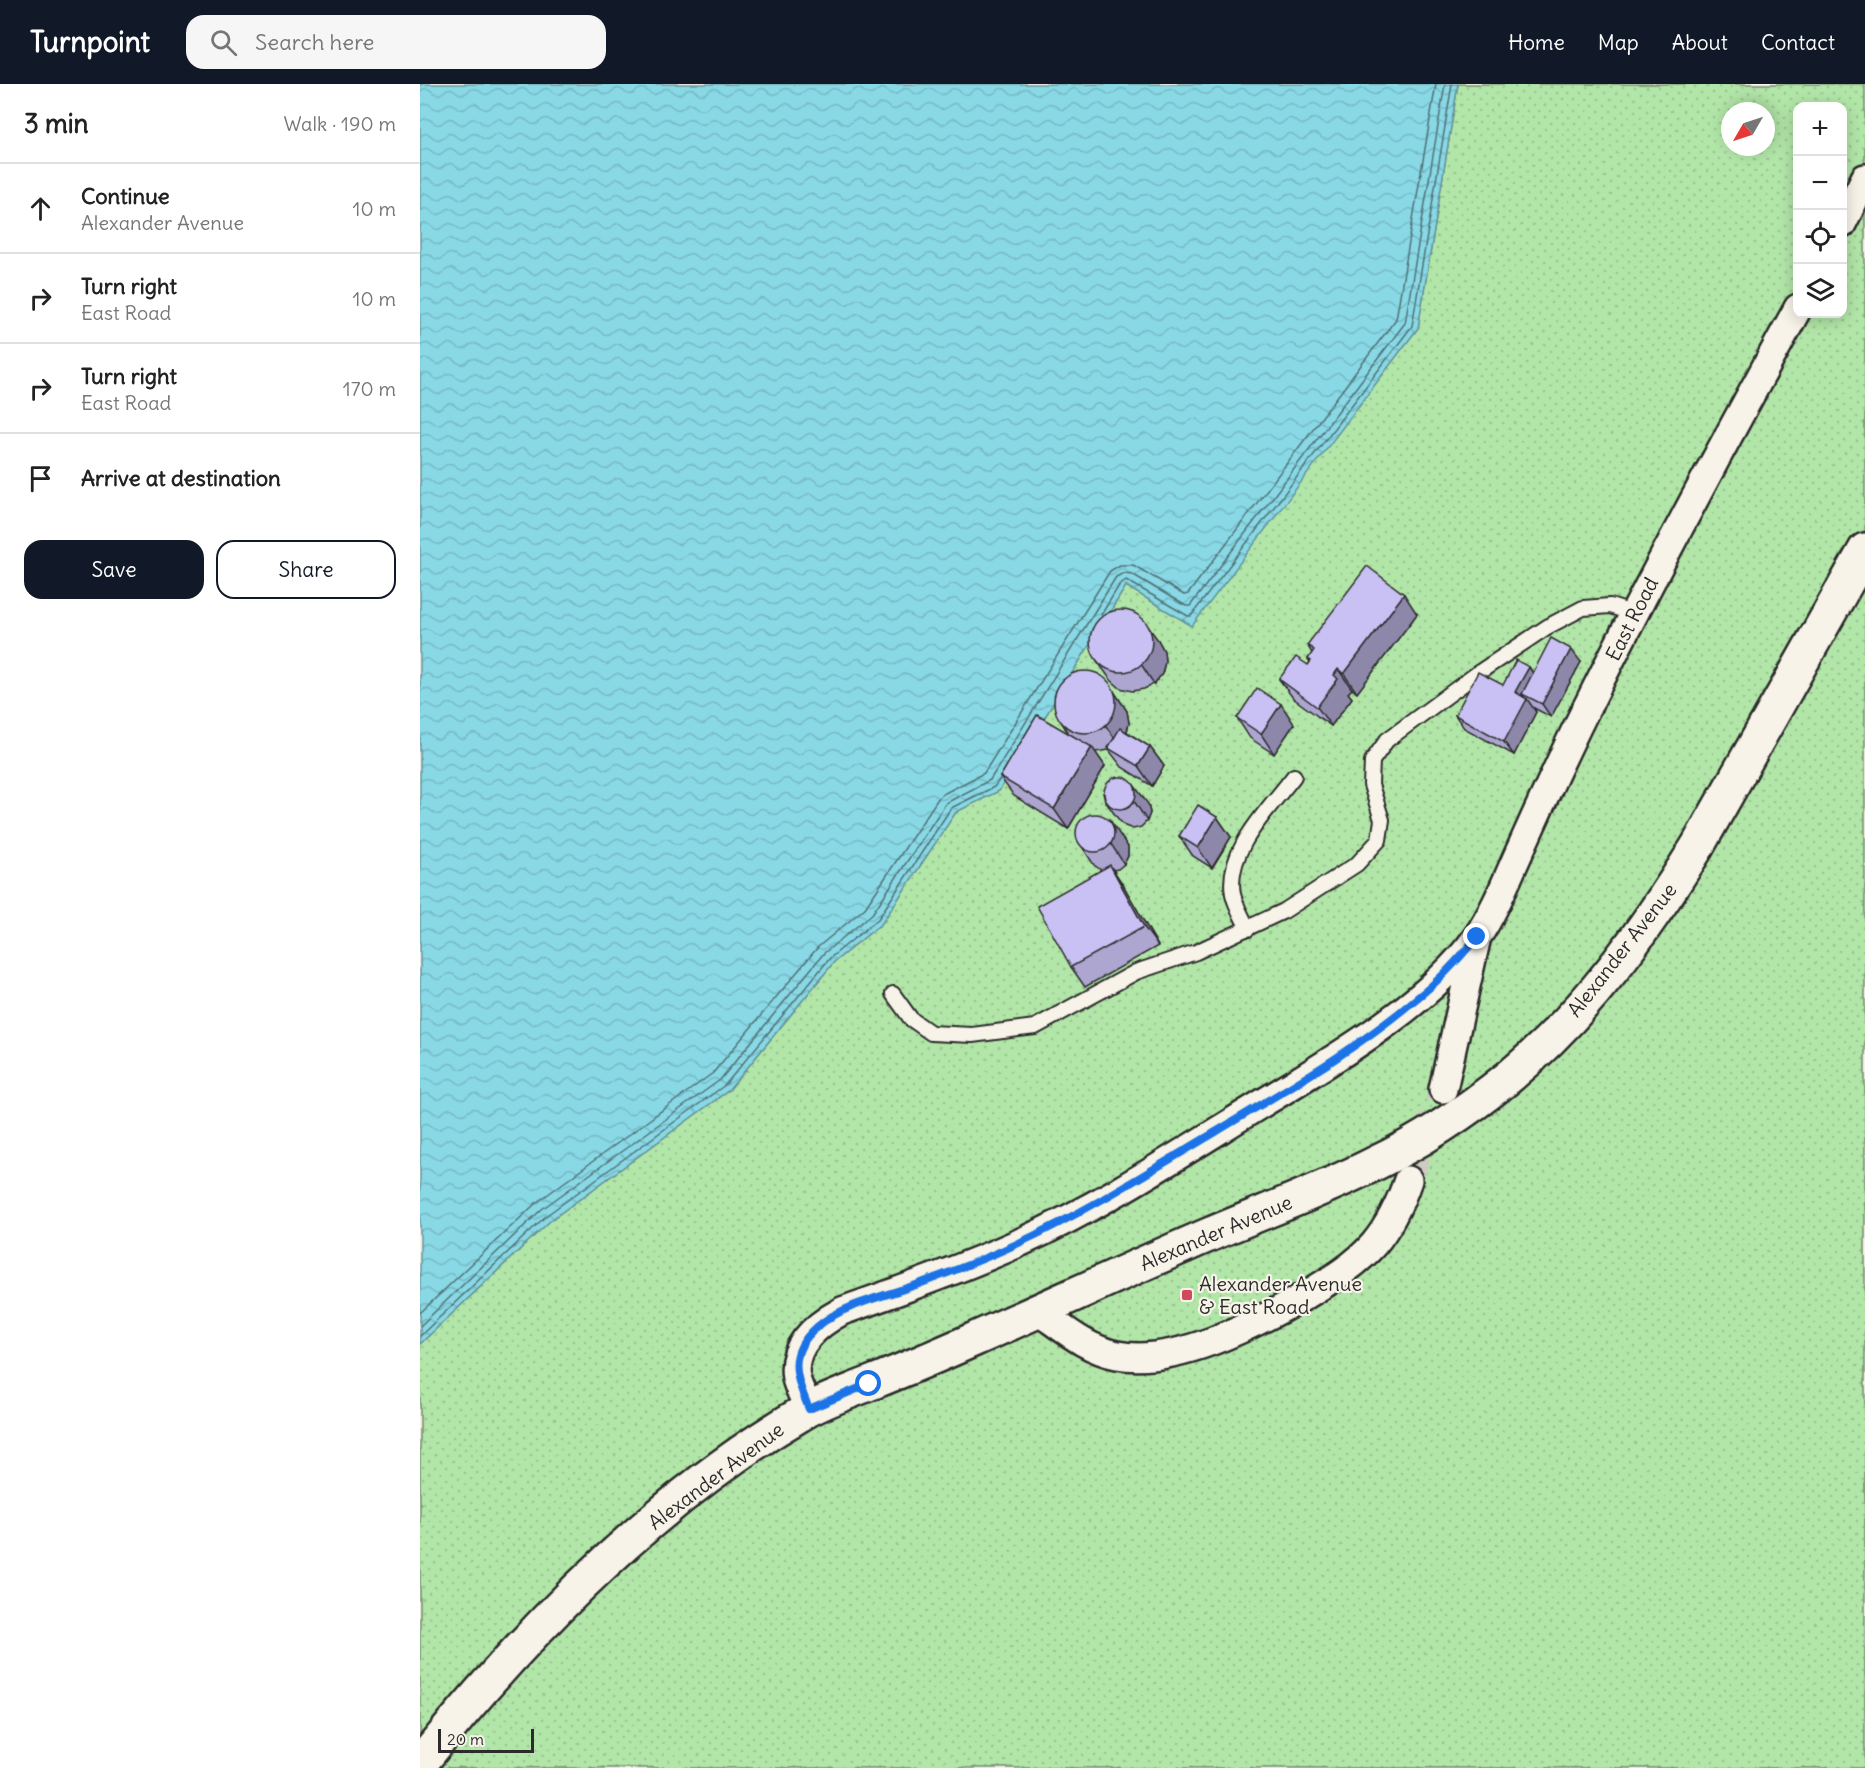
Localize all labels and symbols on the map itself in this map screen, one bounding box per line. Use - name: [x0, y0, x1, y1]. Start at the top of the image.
- north arrow: [1721, 102, 1775, 156]
- street label: East Road: [1600, 573, 1663, 665]
- street label: Alexander Avenue: [1562, 878, 1682, 1022]
- route end: [1463, 923, 1489, 949]
- street label: Alexander Avenue: [1136, 1189, 1296, 1276]
- place label: Alexander Avenue & East Road: [1199, 1271, 1362, 1319]
- marker: Alexander Avenue & East Road: [1180, 1288, 1194, 1302]
- route start: [855, 1370, 881, 1396]
- street label: Alexander Avenue: [643, 1417, 788, 1535]
- scale bar: [438, 1726, 534, 1754]

